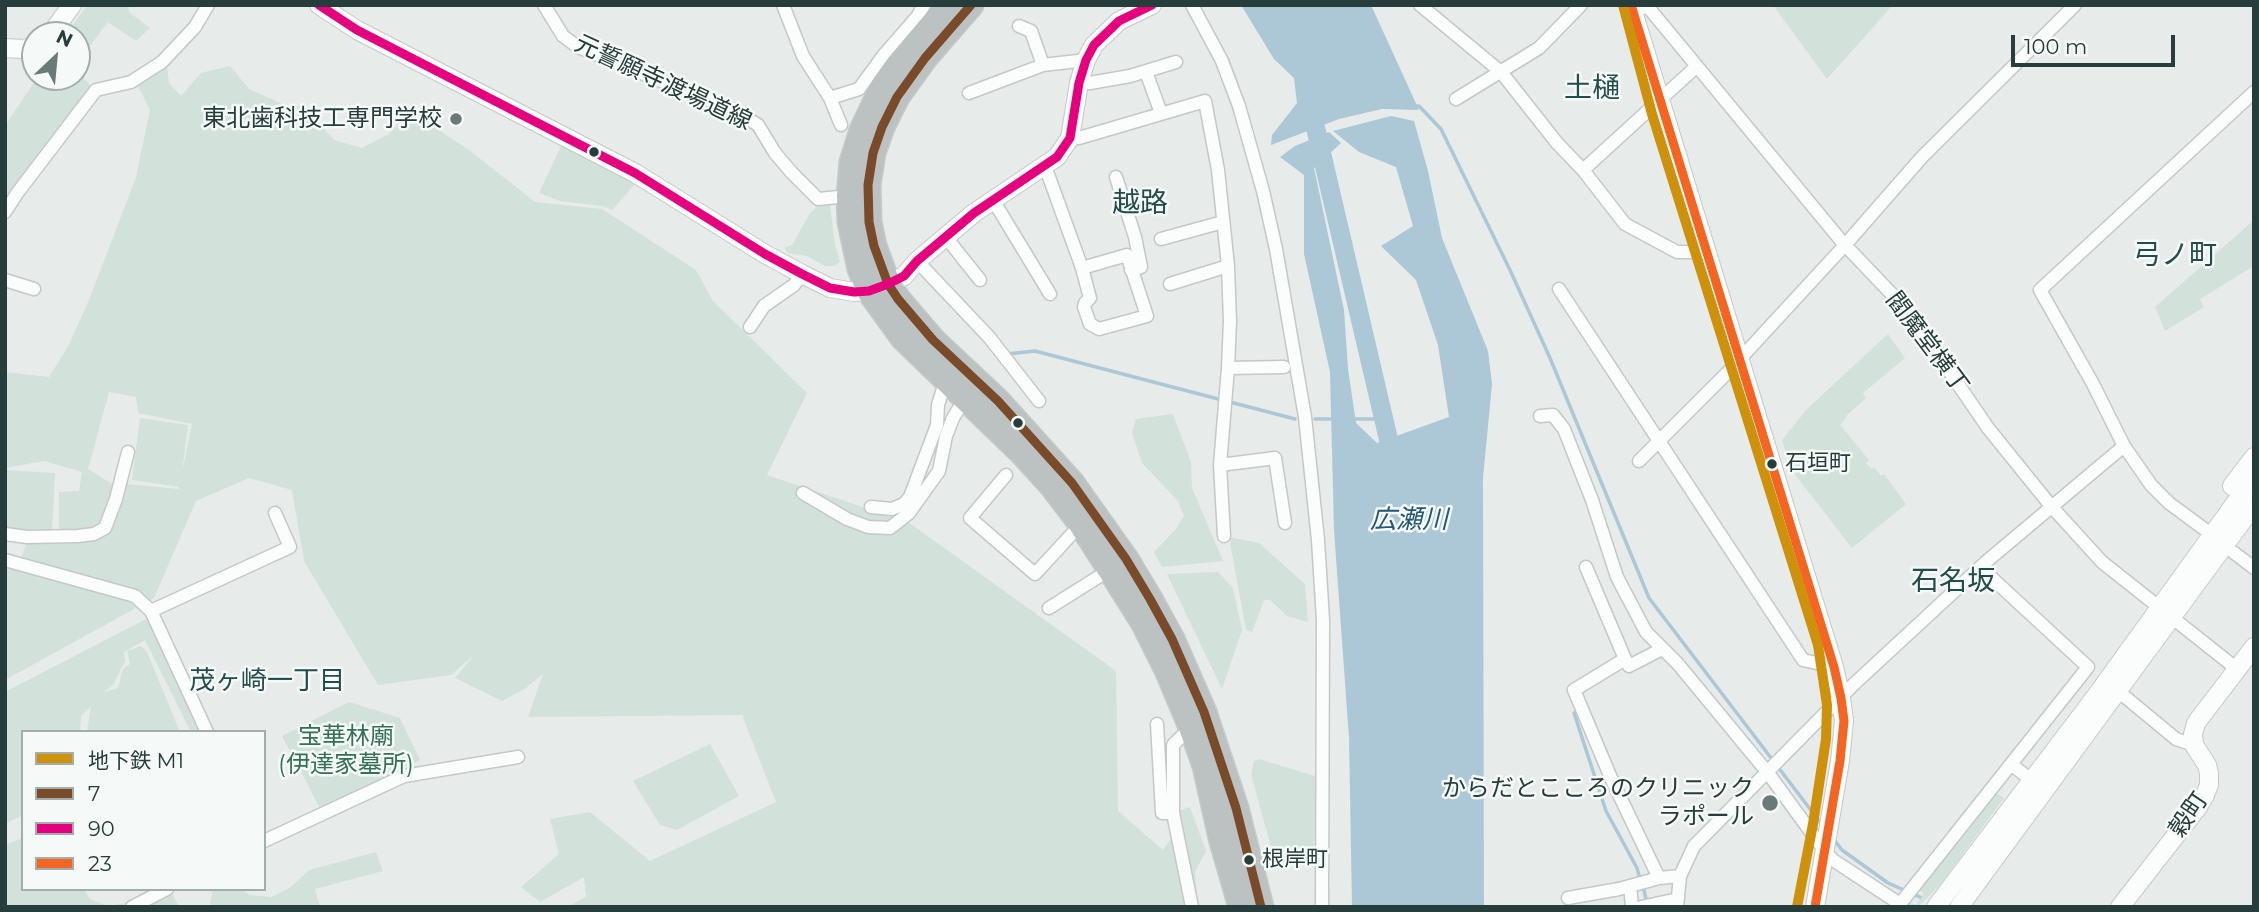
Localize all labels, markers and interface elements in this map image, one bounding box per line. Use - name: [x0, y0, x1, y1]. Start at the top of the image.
- north arrow: [21, 21, 91, 91]
- scale bar: [2014, 21, 2178, 65]
- text: N: [53, 25, 76, 52]
- street label: 元誓願寺渡場道線: [570, 29, 756, 137]
- text: 100 m: [2024, 34, 2087, 59]
- district label: 土樋: [1564, 72, 1620, 106]
- place label: 東北歯科技工専門学校: [202, 105, 442, 133]
- marker: 東北歯科技工専門学校: [448, 111, 464, 127]
- unlabelled marker: [587, 145, 601, 159]
- district label: 越路: [1112, 187, 1168, 221]
- district label: 弓ノ町: [2133, 239, 2217, 273]
- street label: 閻魔堂横丁: [1879, 286, 1975, 400]
- unlabelled marker: [1011, 416, 1025, 430]
- place label: 石垣町: [1785, 451, 1851, 477]
- marker: 石垣町: [1765, 457, 1779, 471]
- water label: 広瀬川: [1370, 504, 1448, 536]
- district label: 石名坂: [1911, 565, 1995, 599]
- district label: 茂ヶ崎一丁目: [189, 665, 345, 697]
- park label: 宝華林廟 (伊達家墓所): [278, 723, 414, 779]
- legend: [21, 730, 266, 891]
- text: 地下鉄 M1: [88, 748, 184, 773]
- place label: からだとこころのクリニック ラポール: [1442, 775, 1754, 831]
- text: 7: [88, 781, 100, 806]
- street label: 穀町: [2164, 787, 2214, 843]
- marker: からだとこころのクリニック ラポール: [1760, 793, 1780, 813]
- text: 90: [88, 816, 115, 841]
- place label: 根岸町: [1262, 847, 1328, 873]
- text: 23: [88, 851, 112, 876]
- marker: 根岸町: [1242, 853, 1256, 867]

